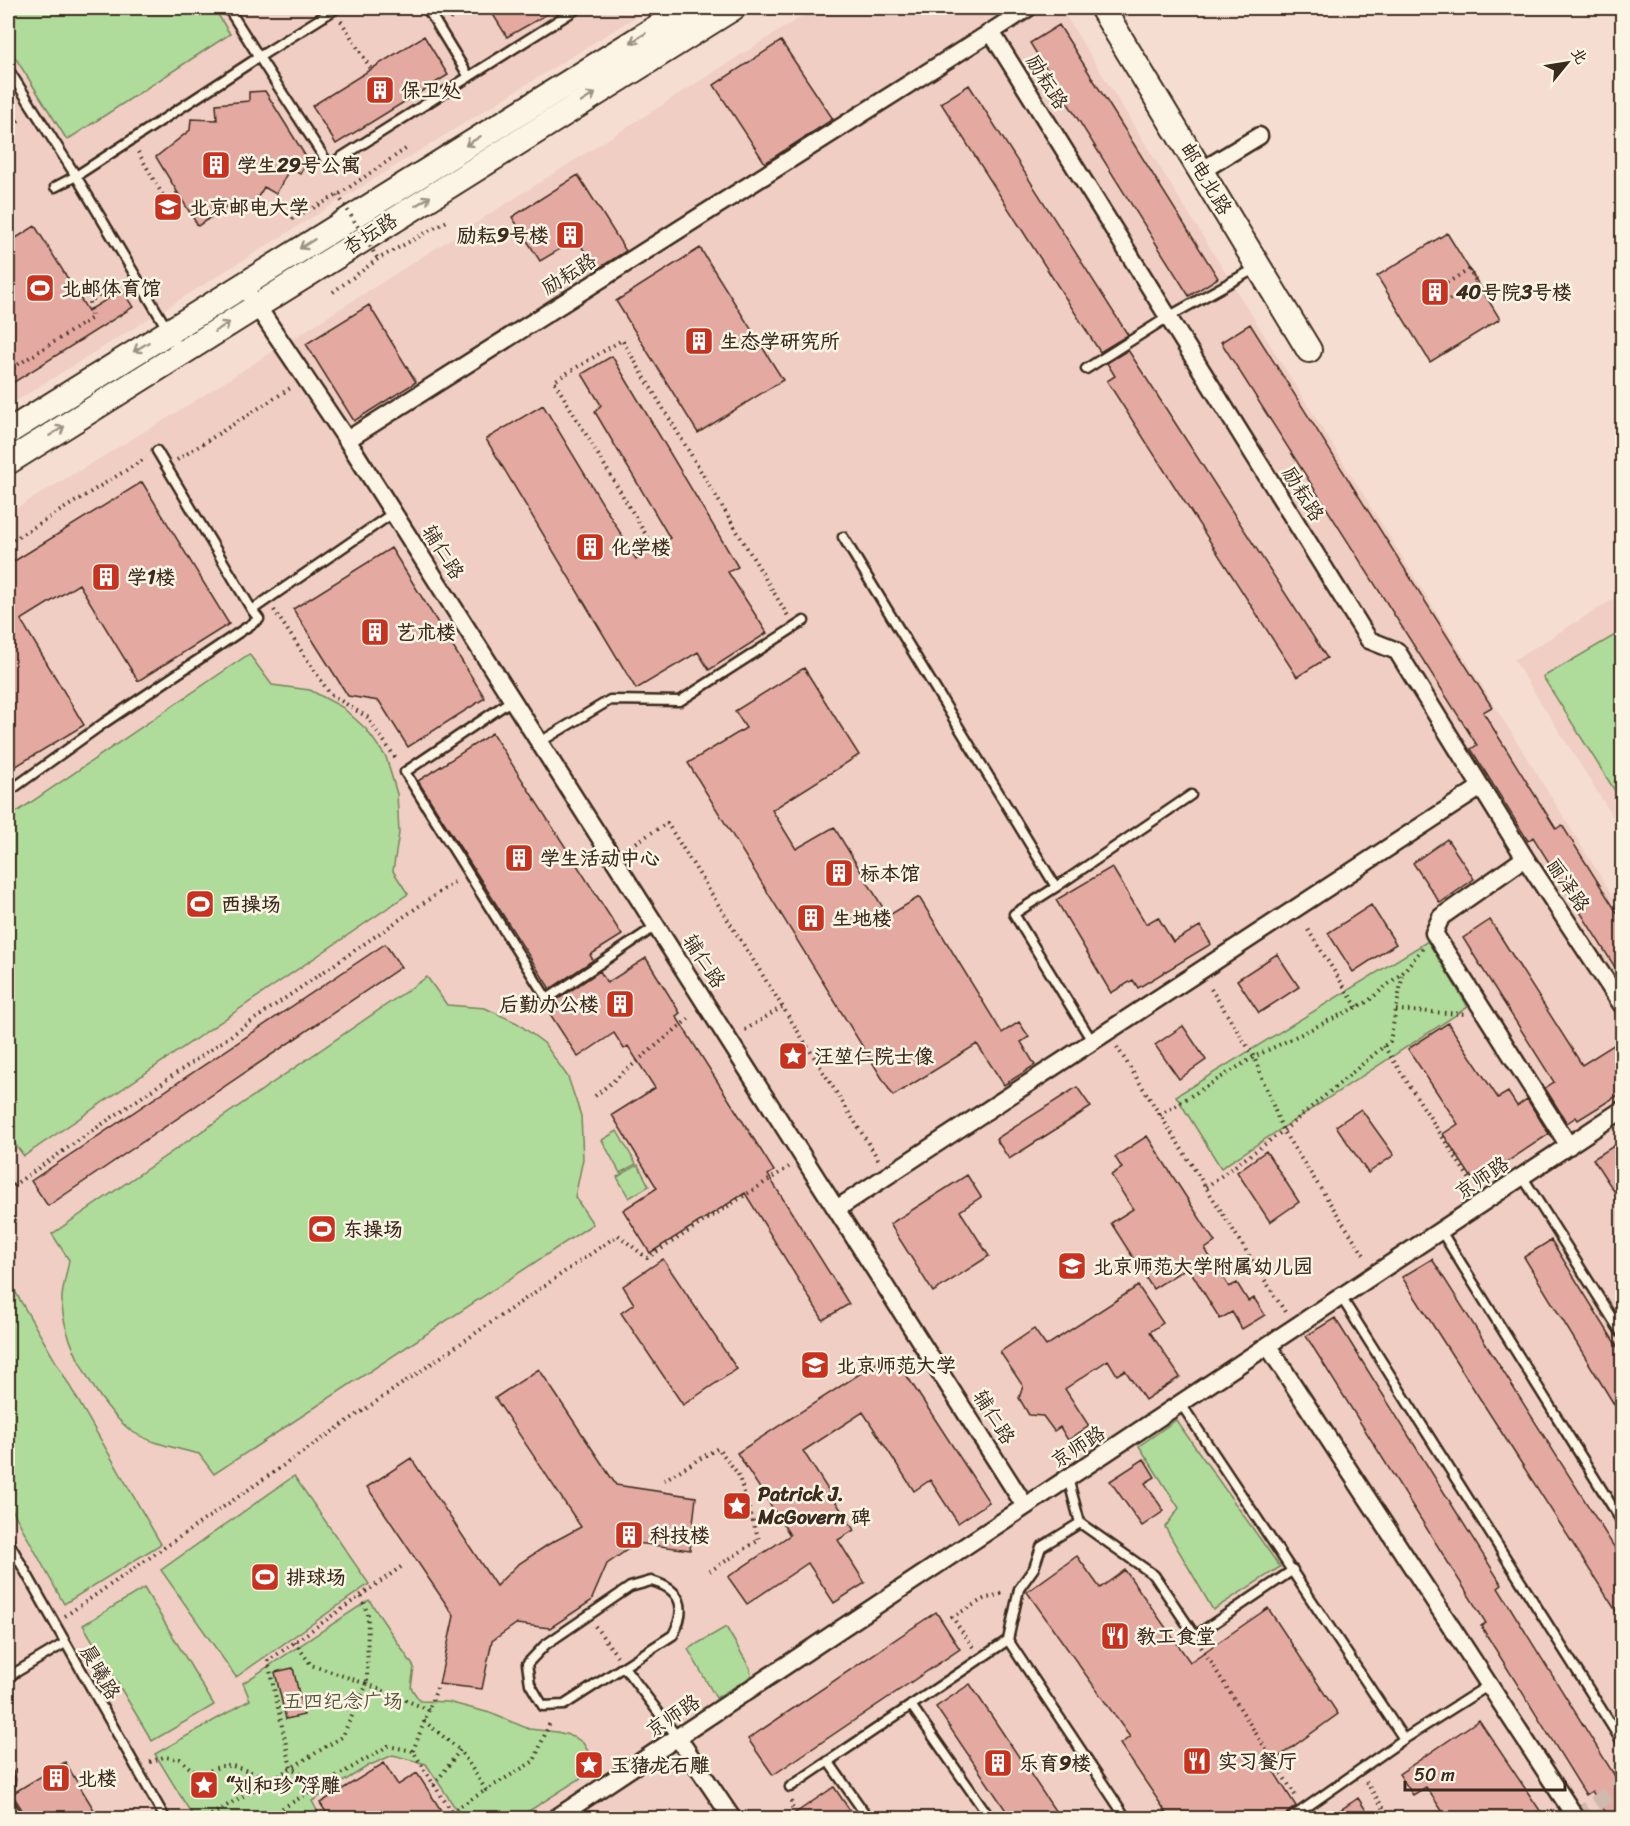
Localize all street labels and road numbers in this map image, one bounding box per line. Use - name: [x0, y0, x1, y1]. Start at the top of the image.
- street label: 励耘路: [1016, 47, 1078, 118]
- street label: 邮电北路: [1170, 136, 1242, 223]
- street label: 杏坛路: [335, 203, 406, 265]
- street label: 励耘路: [534, 243, 605, 305]
- street label: 励耘路: [1272, 459, 1334, 530]
- street label: 辅仁路: [412, 517, 474, 588]
- street label: 丽泽路: [1537, 850, 1600, 920]
- street label: 辅仁路: [673, 926, 736, 997]
- street label: 京师路: [1447, 1146, 1517, 1209]
- street label: 辅仁路: [963, 1382, 1025, 1453]
- street label: 京师路: [1043, 1415, 1114, 1478]
- street label: 晨曦路: [70, 1637, 131, 1708]
- street label: 京师路: [638, 1684, 708, 1747]

